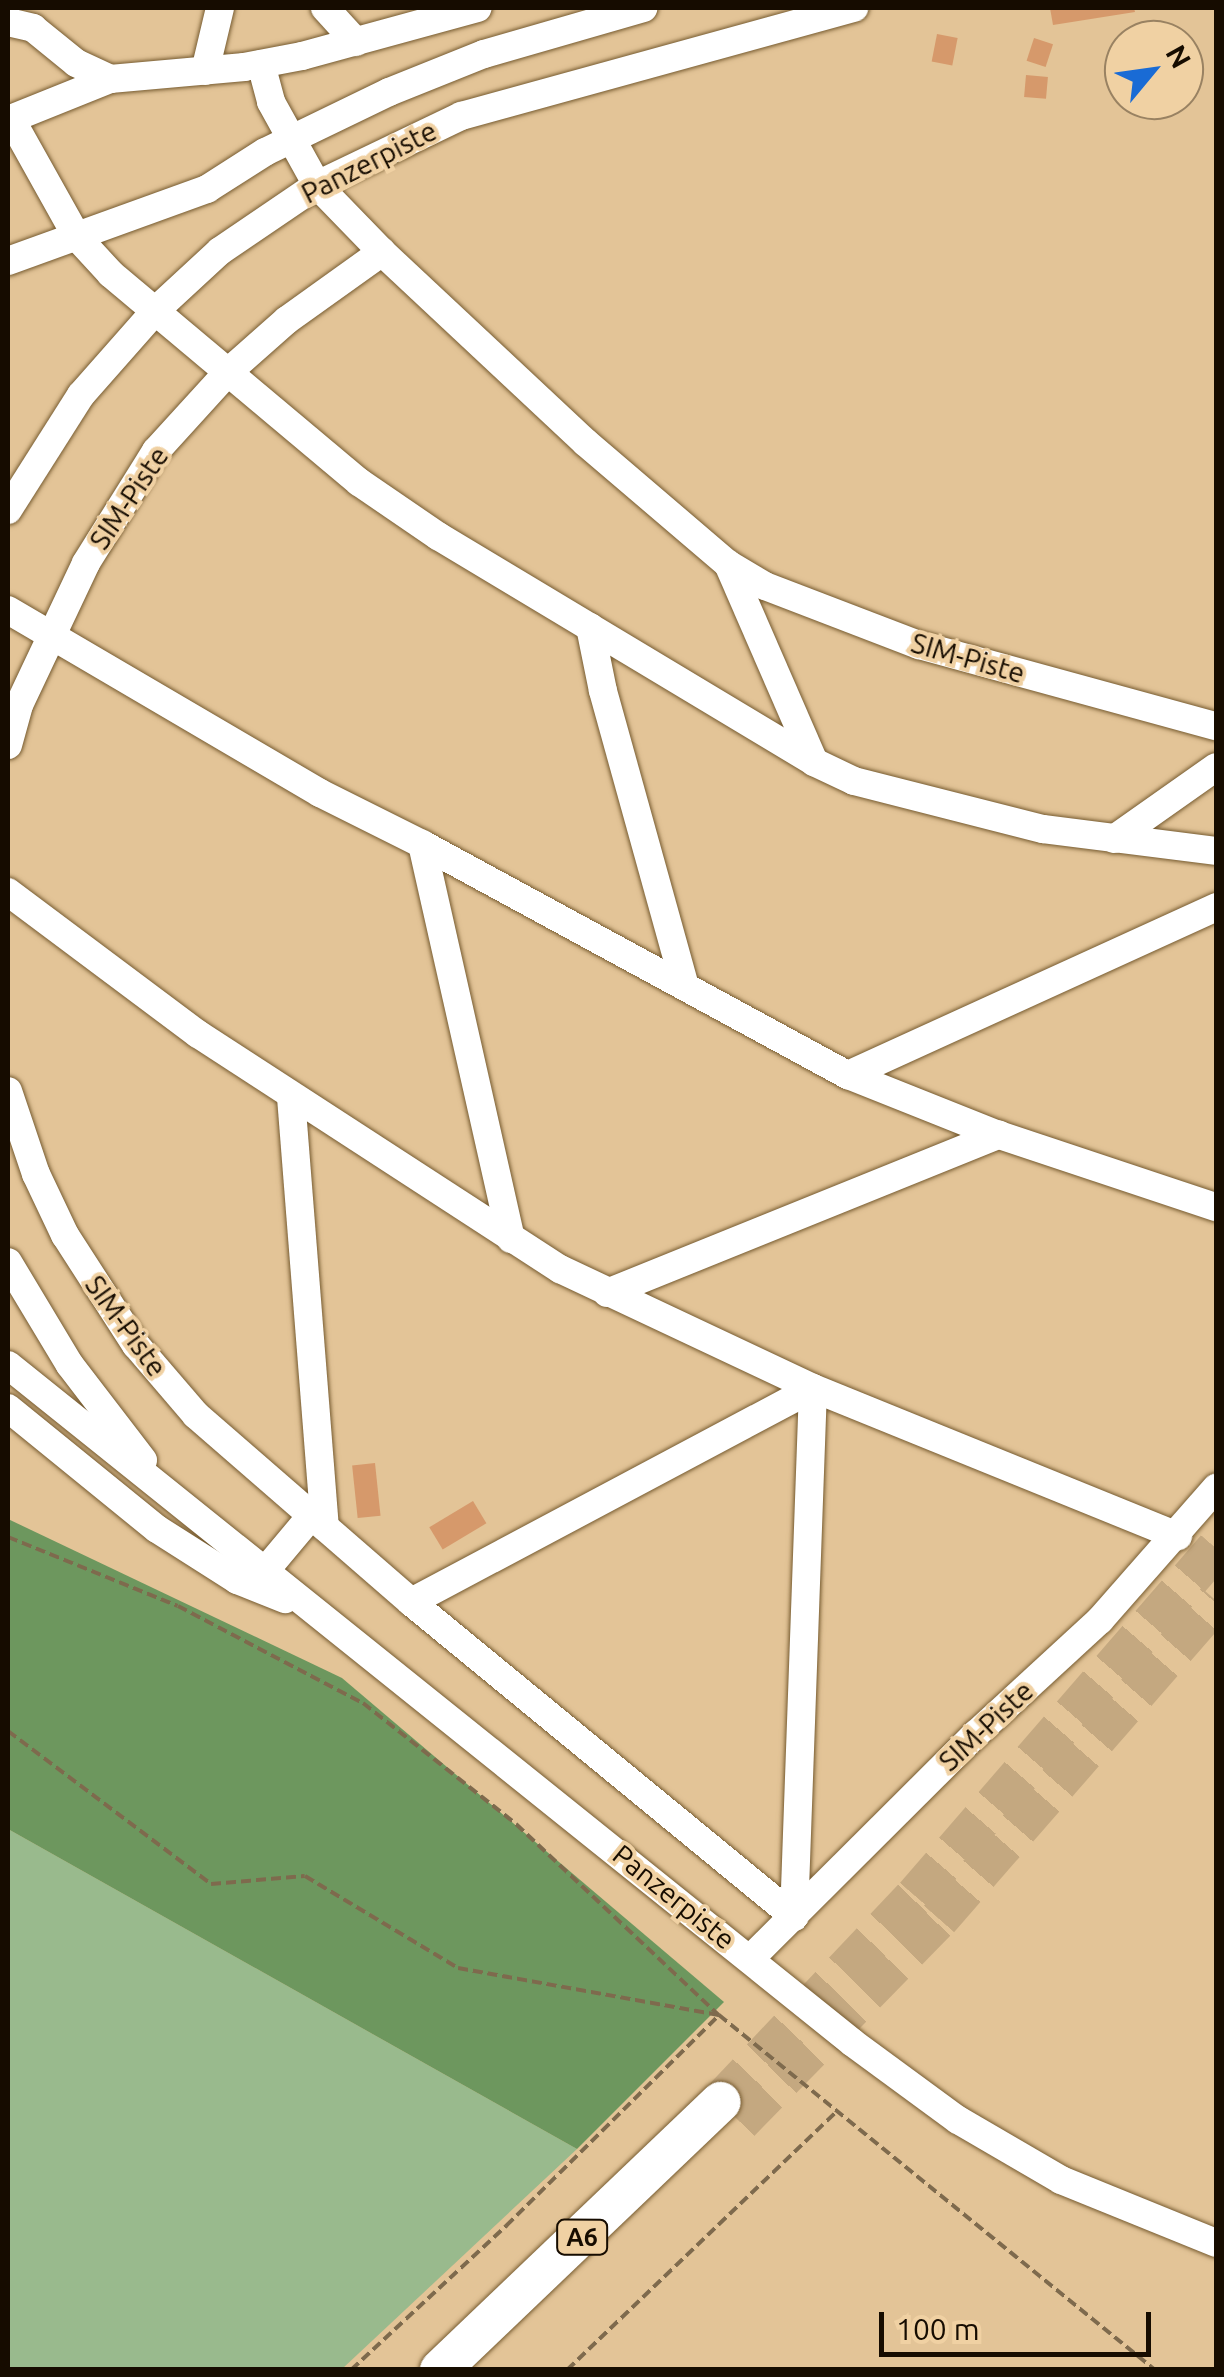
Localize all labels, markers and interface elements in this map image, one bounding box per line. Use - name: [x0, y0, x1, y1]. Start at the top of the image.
- north arrow: [1104, 20, 1204, 120]
- text: N: [1160, 40, 1198, 73]
- street label: Panzerpiste: [296, 114, 442, 210]
- street label: SIM-Piste: [83, 440, 175, 556]
- street label: SIM-Piste: [907, 626, 1029, 690]
- street label: SIM-Piste: [78, 1269, 174, 1383]
- street label: SIM-Piste: [932, 1674, 1040, 1778]
- street label: Panzerpiste: [606, 1838, 742, 1956]
- road number: A6: [554, 2217, 610, 2257]
- scale bar: [884, 2292, 1156, 2354]
- text: 100 m: [896, 2312, 980, 2346]

